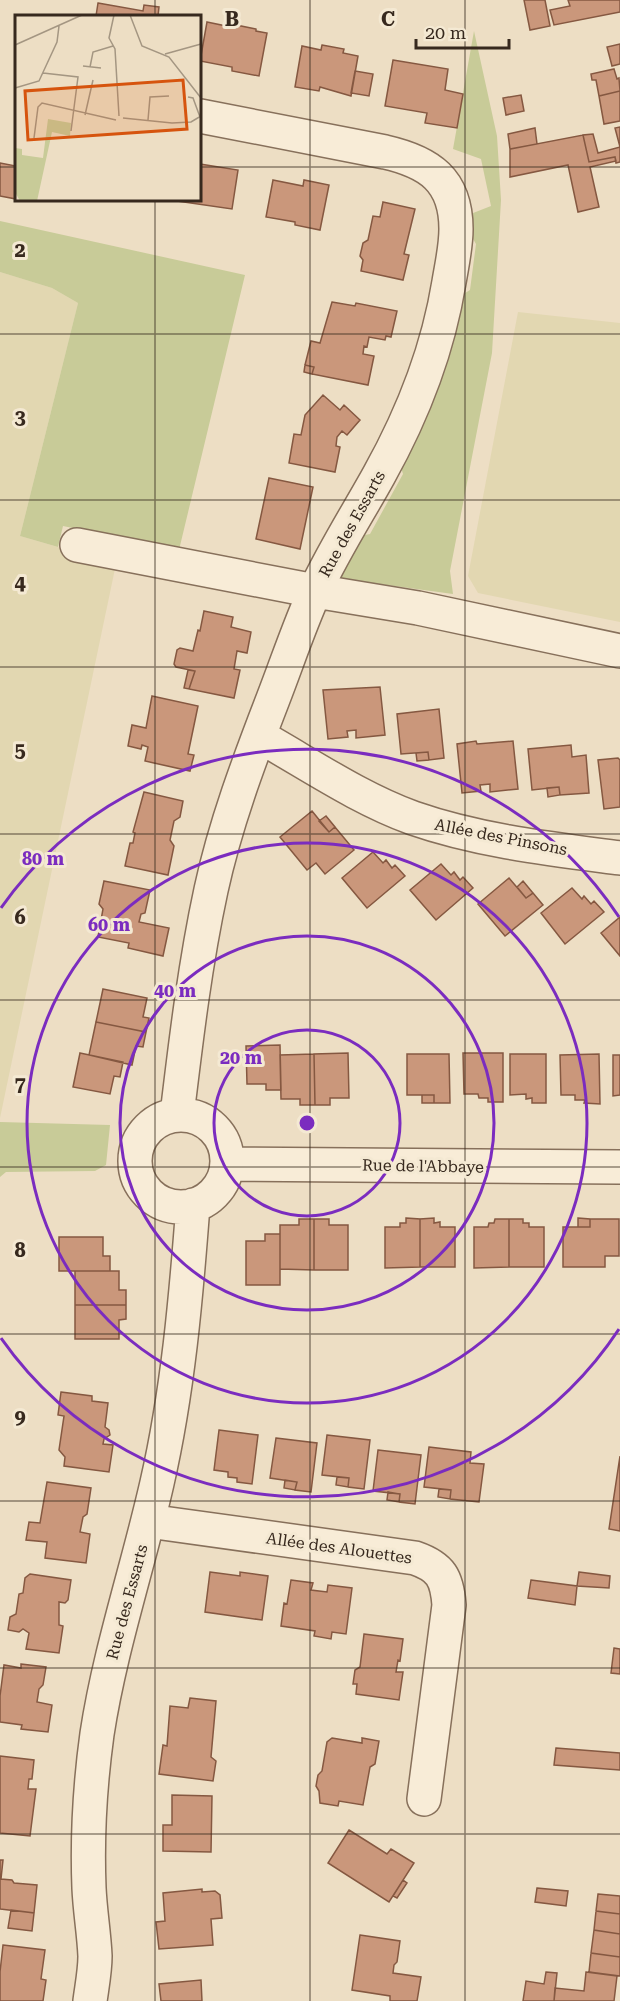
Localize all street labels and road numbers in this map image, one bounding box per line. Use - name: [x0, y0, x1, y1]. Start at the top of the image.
- street label: Rue des Essarts: [315, 467, 389, 581]
- street label: Allée des Pinsons: [433, 815, 569, 859]
- street label: Rue de l'Abbaye: [362, 1155, 484, 1177]
- street label: Allée des Alouettes: [265, 1528, 413, 1568]
- street label: Rue des Essarts: [102, 1542, 152, 1662]

